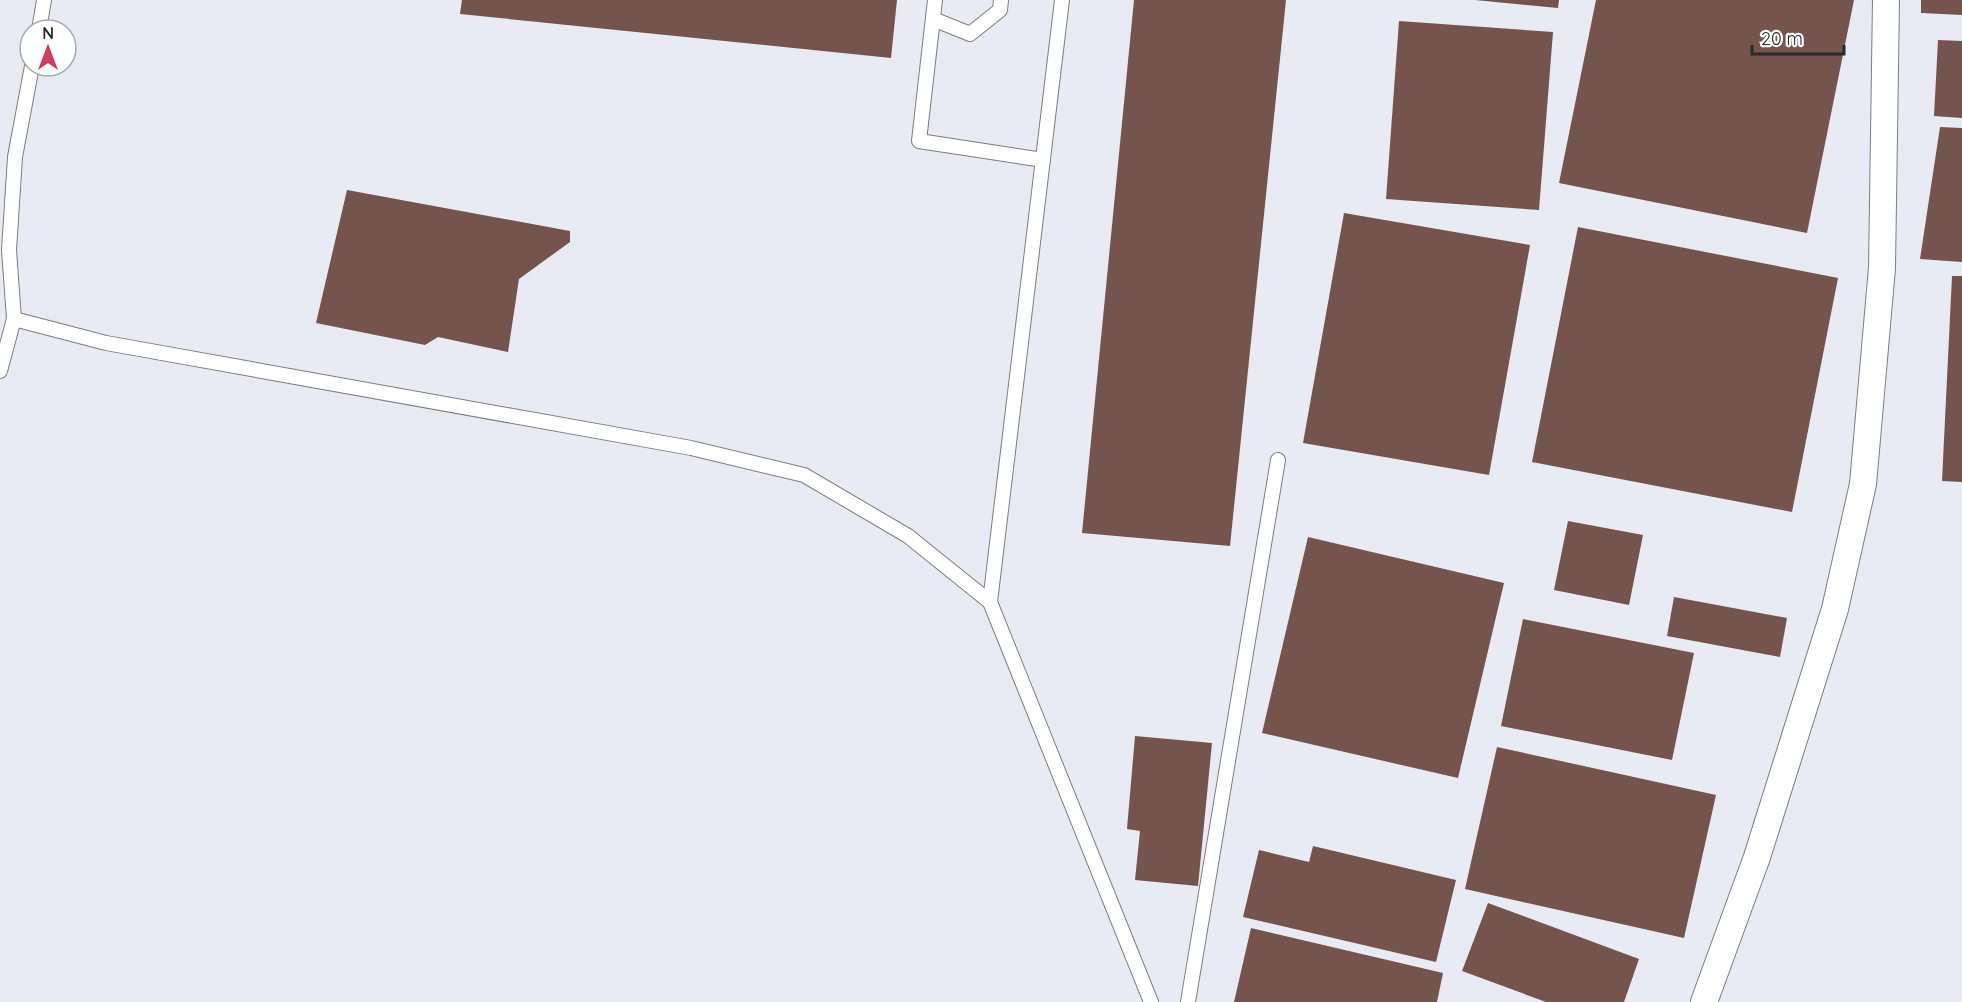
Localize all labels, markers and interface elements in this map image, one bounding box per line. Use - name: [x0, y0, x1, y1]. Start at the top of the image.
- north arrow: [18, 18, 78, 78]
- scale bar: [1752, 18, 1844, 56]
- text: N: [42, 23, 54, 43]
- text: 20 m: [1761, 27, 1803, 50]

